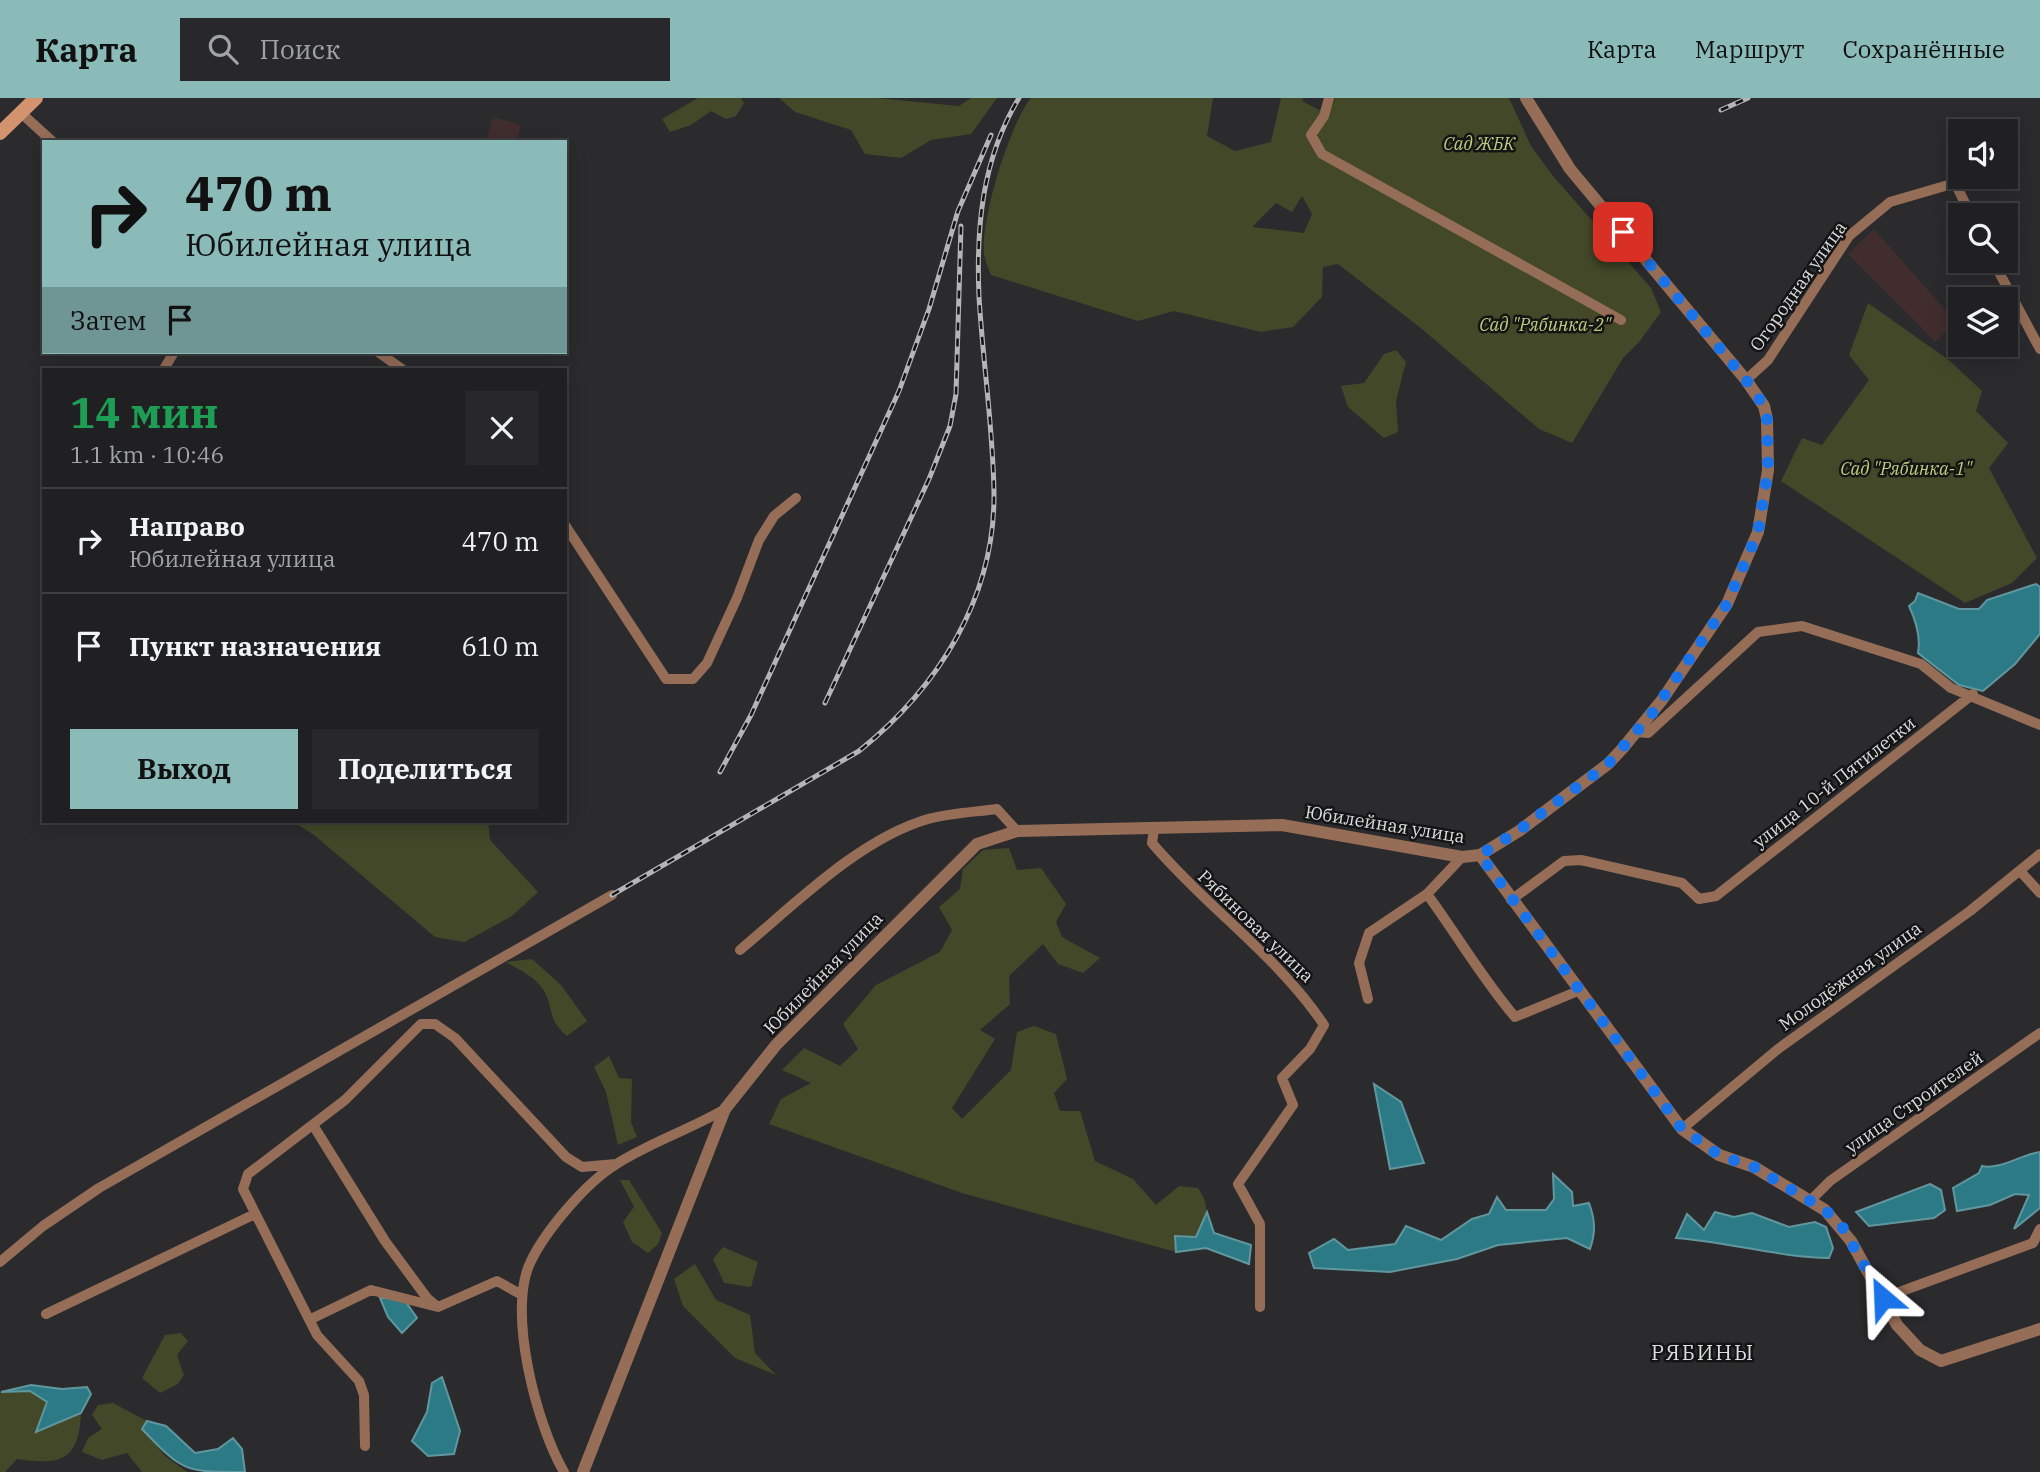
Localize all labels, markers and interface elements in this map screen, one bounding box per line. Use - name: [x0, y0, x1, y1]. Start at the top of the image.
- search box: [180, 18, 670, 81]
- text: Карта: [35, 28, 138, 71]
- icon: search: [204, 30, 242, 68]
- text: Поиск: [260, 32, 340, 66]
- text: Карта: [1587, 33, 1657, 65]
- text: Маршрут: [1695, 33, 1804, 65]
- text: Сохранённые: [1842, 33, 2005, 65]
- map controls: [1948, 119, 2018, 357]
- button: sound: [1948, 119, 2018, 189]
- park label: Сад ЖБК: [1443, 132, 1516, 155]
- text: 470 m: [185, 161, 332, 224]
- icon: right: [70, 168, 161, 259]
- pin: [1593, 202, 1653, 262]
- button: search: [1948, 203, 2018, 273]
- icon: arrive: [1604, 213, 1642, 251]
- street label: Огородная улица: [1745, 216, 1852, 355]
- text: Юбилейная улица: [185, 223, 472, 265]
- button: layers: [1948, 287, 2018, 357]
- icon: arrive: [161, 301, 199, 339]
- text: Затем: [70, 303, 147, 337]
- park label: Сад "Рябинка-2": [1479, 313, 1612, 336]
- text: 14 мин: [70, 385, 218, 440]
- button: close: [465, 391, 539, 465]
- text: 1.1 km · 10:46: [70, 439, 224, 469]
- park label: Сад "Рябинка-1": [1840, 457, 1973, 480]
- text: Направо: [129, 509, 245, 543]
- icon: right: [70, 522, 108, 560]
- text: 470 m: [461, 524, 539, 558]
- text: Юбилейная улица: [129, 543, 335, 573]
- icon: arrive: [70, 627, 108, 665]
- text: Пункт назначения: [129, 629, 381, 663]
- text: 610 m: [461, 629, 539, 663]
- street label: улица 10-й Пятилетки: [1748, 711, 1920, 853]
- button: Выход: [70, 729, 298, 809]
- button: Поделиться: [312, 729, 539, 809]
- street label: Юбилейная улица: [1303, 800, 1467, 848]
- street label: Рябиновая улица: [1193, 865, 1319, 987]
- street label: Юбилейная улица: [759, 907, 888, 1039]
- street label: Молодёжная улица: [1774, 916, 1926, 1036]
- street label: улица Строителей: [1841, 1046, 1987, 1158]
- position arrow: [1846, 1261, 1920, 1335]
- district label: РЯБИНЫ: [1651, 1338, 1755, 1366]

